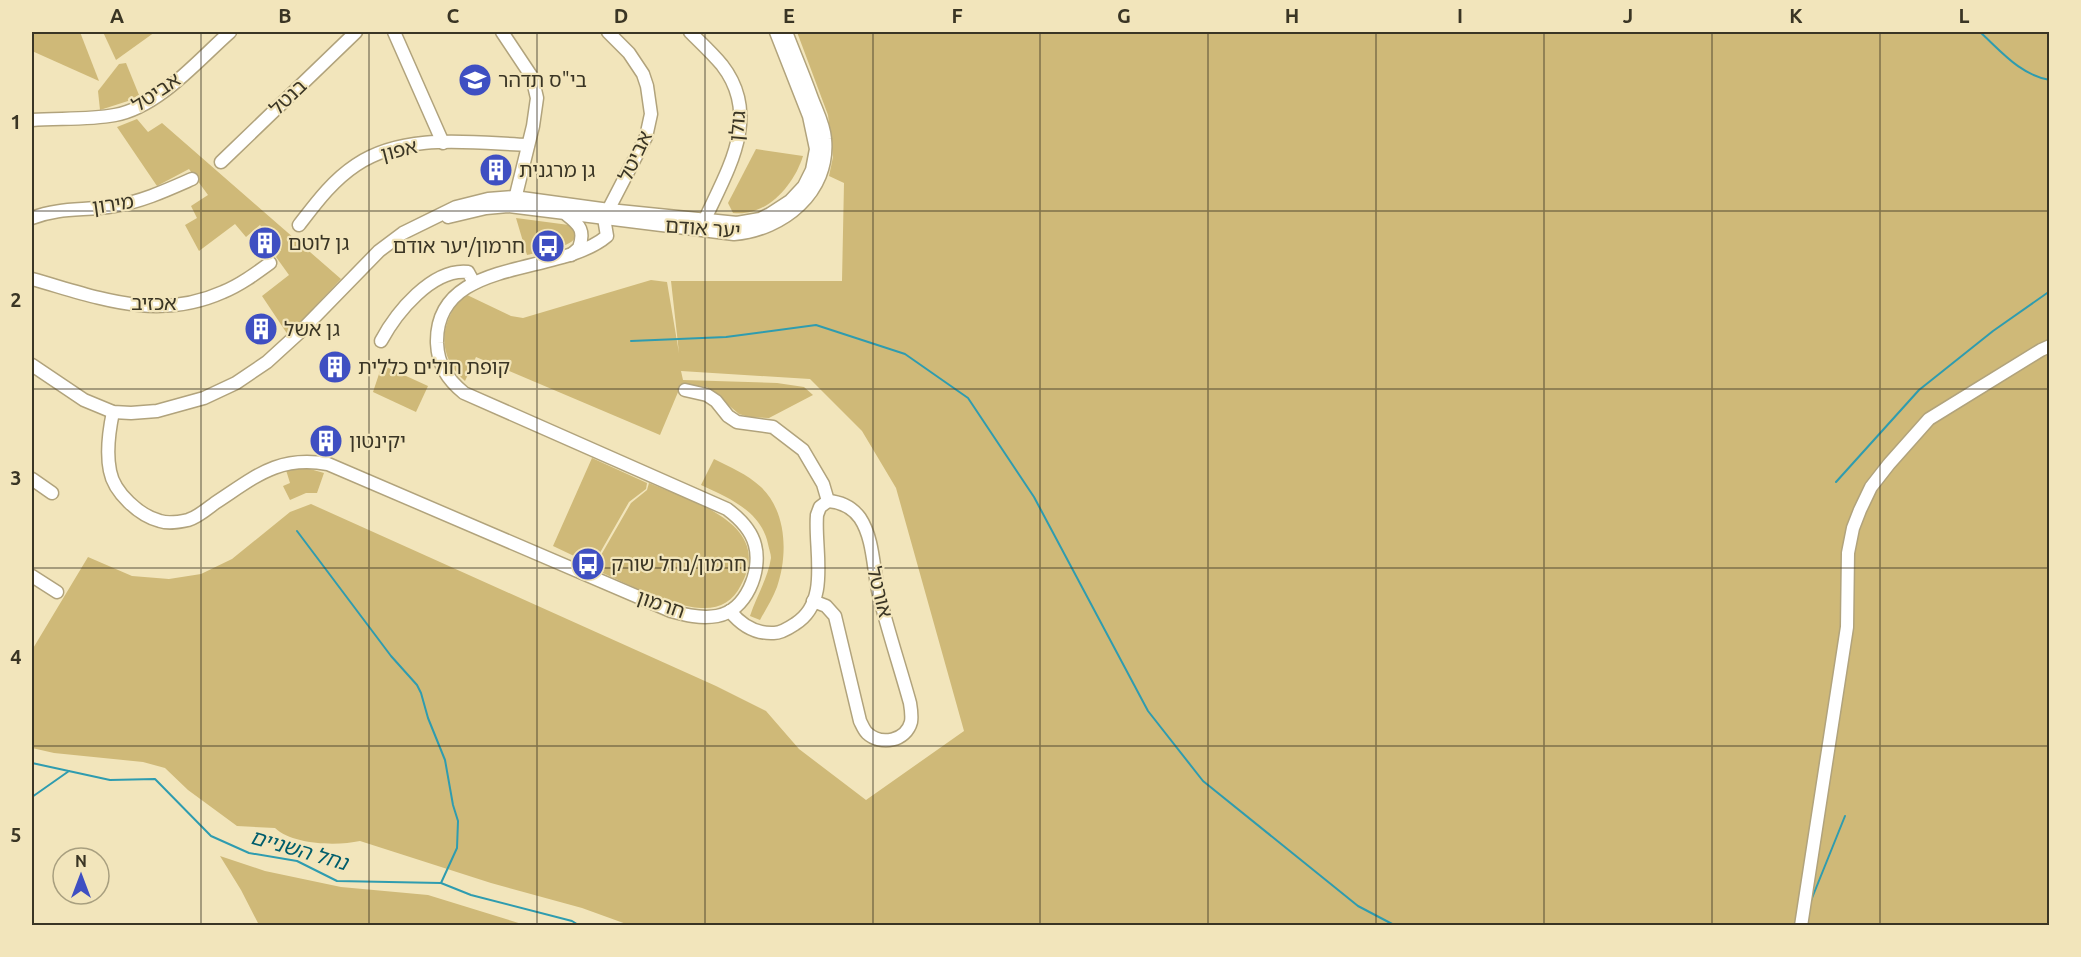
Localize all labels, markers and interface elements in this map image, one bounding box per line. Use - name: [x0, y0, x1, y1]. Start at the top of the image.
- text: A: [110, 4, 124, 27]
- text: B: [278, 4, 292, 27]
- text: C: [447, 4, 460, 27]
- text: D: [614, 4, 628, 27]
- text: E: [783, 4, 795, 27]
- text: F: [951, 4, 963, 27]
- text: G: [1117, 4, 1131, 27]
- text: H: [1285, 4, 1299, 27]
- text: I: [1457, 4, 1463, 27]
- text: J: [1623, 4, 1633, 27]
- text: K: [1789, 4, 1803, 27]
- text: L: [1959, 4, 1970, 27]
- school or university icon: בי"ס תדהר: [457, 62, 493, 98]
- street label: אביטל: [127, 67, 184, 116]
- place label: בי"ס תדהר: [498, 68, 587, 91]
- street label: בנטל: [265, 74, 311, 119]
- street label: גולן: [724, 109, 749, 142]
- text: 1: [10, 110, 22, 133]
- street label: אביטל: [613, 127, 656, 185]
- street label: אפון: [378, 134, 420, 165]
- building icon: גן מרגנית: [478, 152, 514, 188]
- place label: גן מרגנית: [519, 158, 596, 181]
- street label: מירון: [91, 189, 135, 218]
- street label: יער אודם: [665, 213, 741, 242]
- building icon: גן לוטם: [247, 225, 283, 261]
- bus stop icon: חרמון/יער אודם: [530, 228, 566, 264]
- place label: גן לוטם: [288, 231, 350, 254]
- place label: חרמון/יער אודם: [393, 234, 525, 257]
- text: 2: [10, 288, 22, 311]
- street label: אכזיב: [131, 291, 177, 314]
- building icon: גן אשל: [243, 311, 279, 347]
- place label: גן אשל: [284, 317, 340, 340]
- building icon: קופת חולים כללית: [317, 349, 353, 385]
- place label: קופת חולים כללית: [358, 355, 510, 378]
- building icon: יקינטון: [308, 423, 344, 459]
- place label: יקינטון: [349, 429, 406, 452]
- text: 3: [10, 466, 22, 489]
- bus stop icon: חרמון/נחל שורק: [570, 546, 606, 582]
- place label: חרמון/נחל שורק: [611, 552, 747, 575]
- street label: אורטל: [863, 564, 898, 620]
- street label: חרמון: [634, 585, 688, 622]
- text: 4: [10, 645, 22, 668]
- text: 5: [10, 823, 22, 846]
- water label: נחל השניים: [248, 824, 353, 875]
- north arrow: [51, 846, 111, 906]
- text: N: [75, 852, 87, 870]

